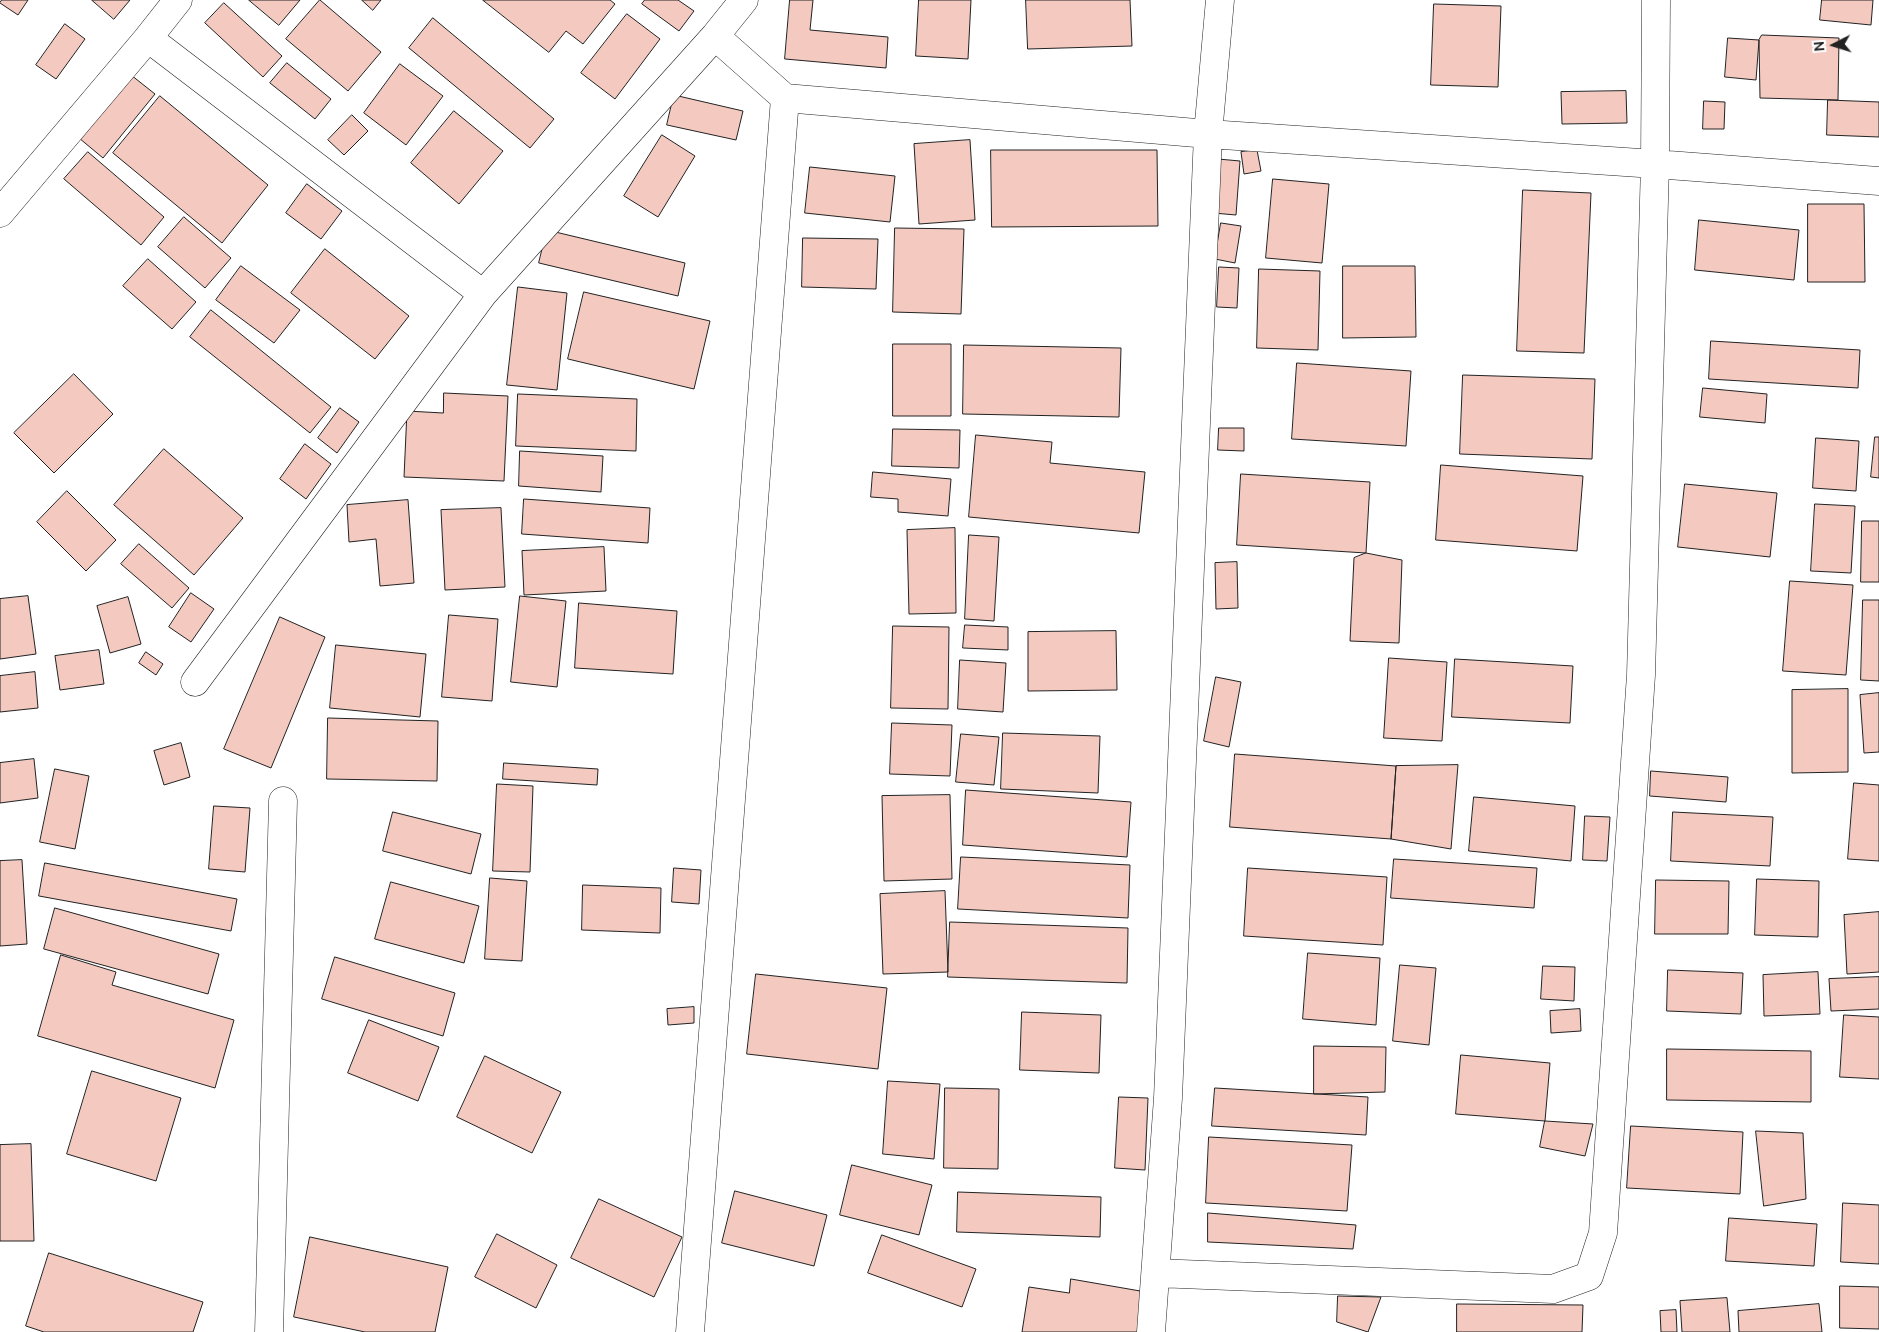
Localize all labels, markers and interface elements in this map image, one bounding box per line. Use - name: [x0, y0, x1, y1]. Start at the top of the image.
- north arrow: [1809, 20, 1859, 70]
- text: N: [1811, 40, 1827, 52]

